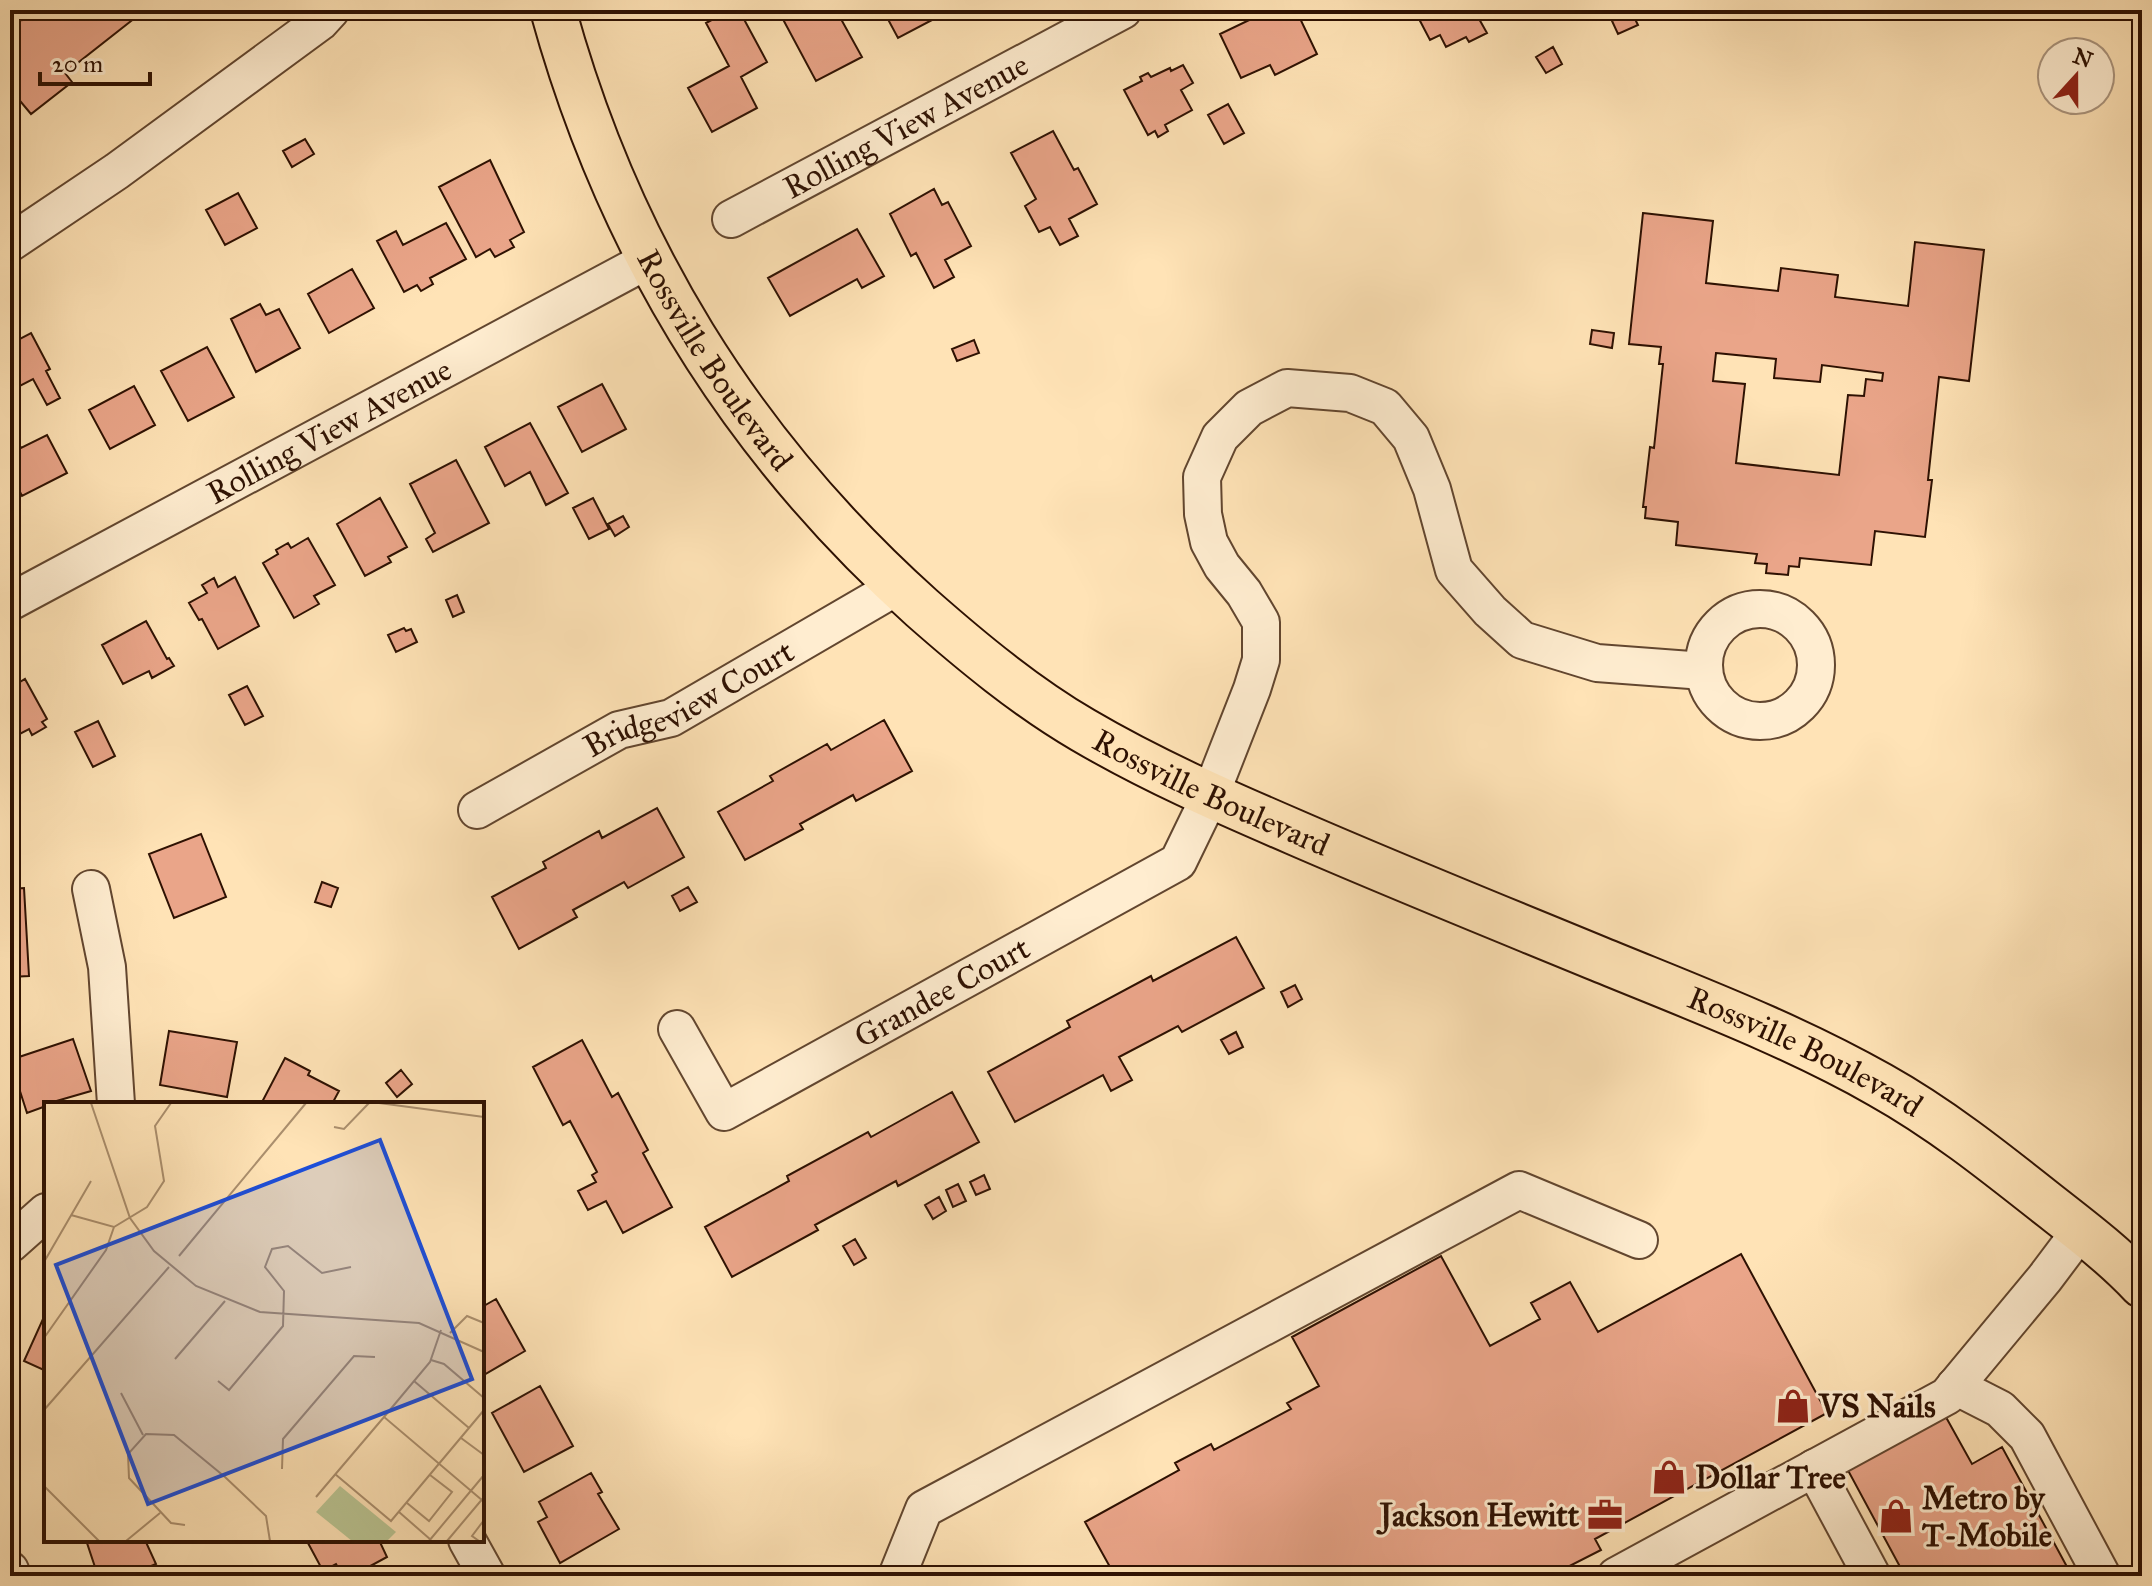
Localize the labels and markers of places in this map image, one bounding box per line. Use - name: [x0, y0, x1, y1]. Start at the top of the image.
- shop icon: VS Nails: [1774, 1387, 1812, 1425]
- place label: VS Nails: [1818, 1387, 1936, 1426]
- shop icon: Dollar Tree: [1650, 1458, 1688, 1496]
- place label: Dollar Tree: [1695, 1458, 1846, 1497]
- place label: Metro by T-Mobile: [1922, 1479, 2052, 1555]
- place label: Jackson Hewitt: [1376, 1496, 1580, 1535]
- office icon: Jackson Hewitt: [1586, 1496, 1624, 1534]
- shop icon: Metro by T-Mobile: [1877, 1497, 1915, 1535]

